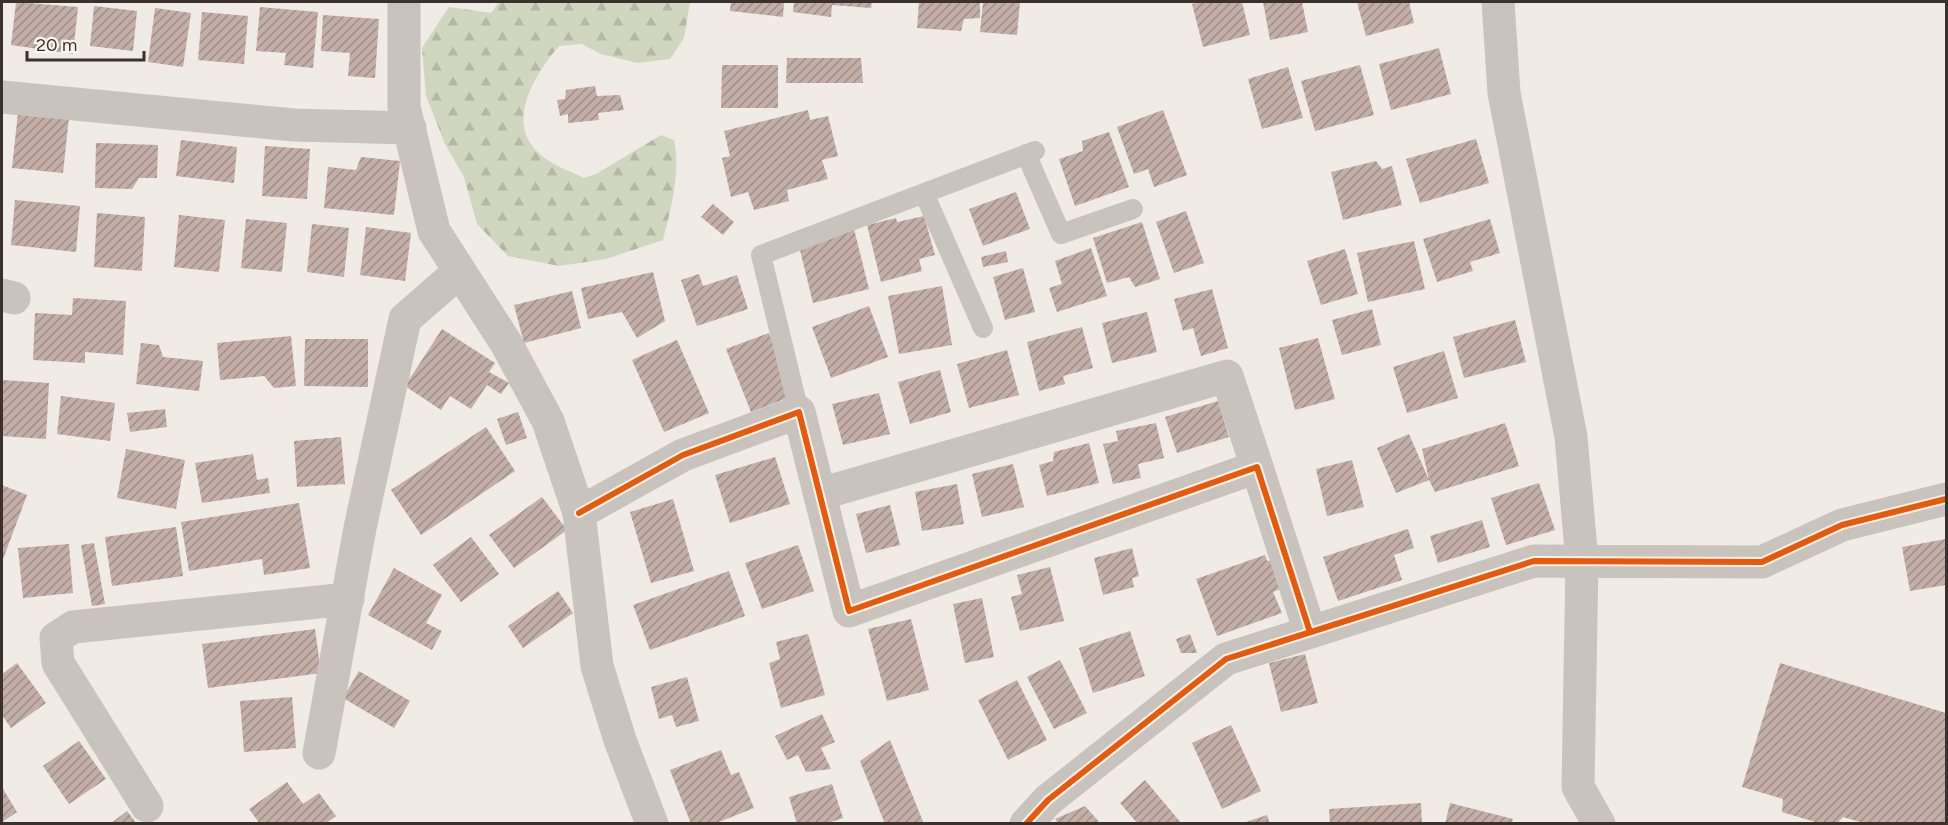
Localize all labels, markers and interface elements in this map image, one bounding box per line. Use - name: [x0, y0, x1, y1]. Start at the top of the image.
- scale bar: [27, 24, 144, 62]
- text: 20 m: [36, 34, 77, 56]

